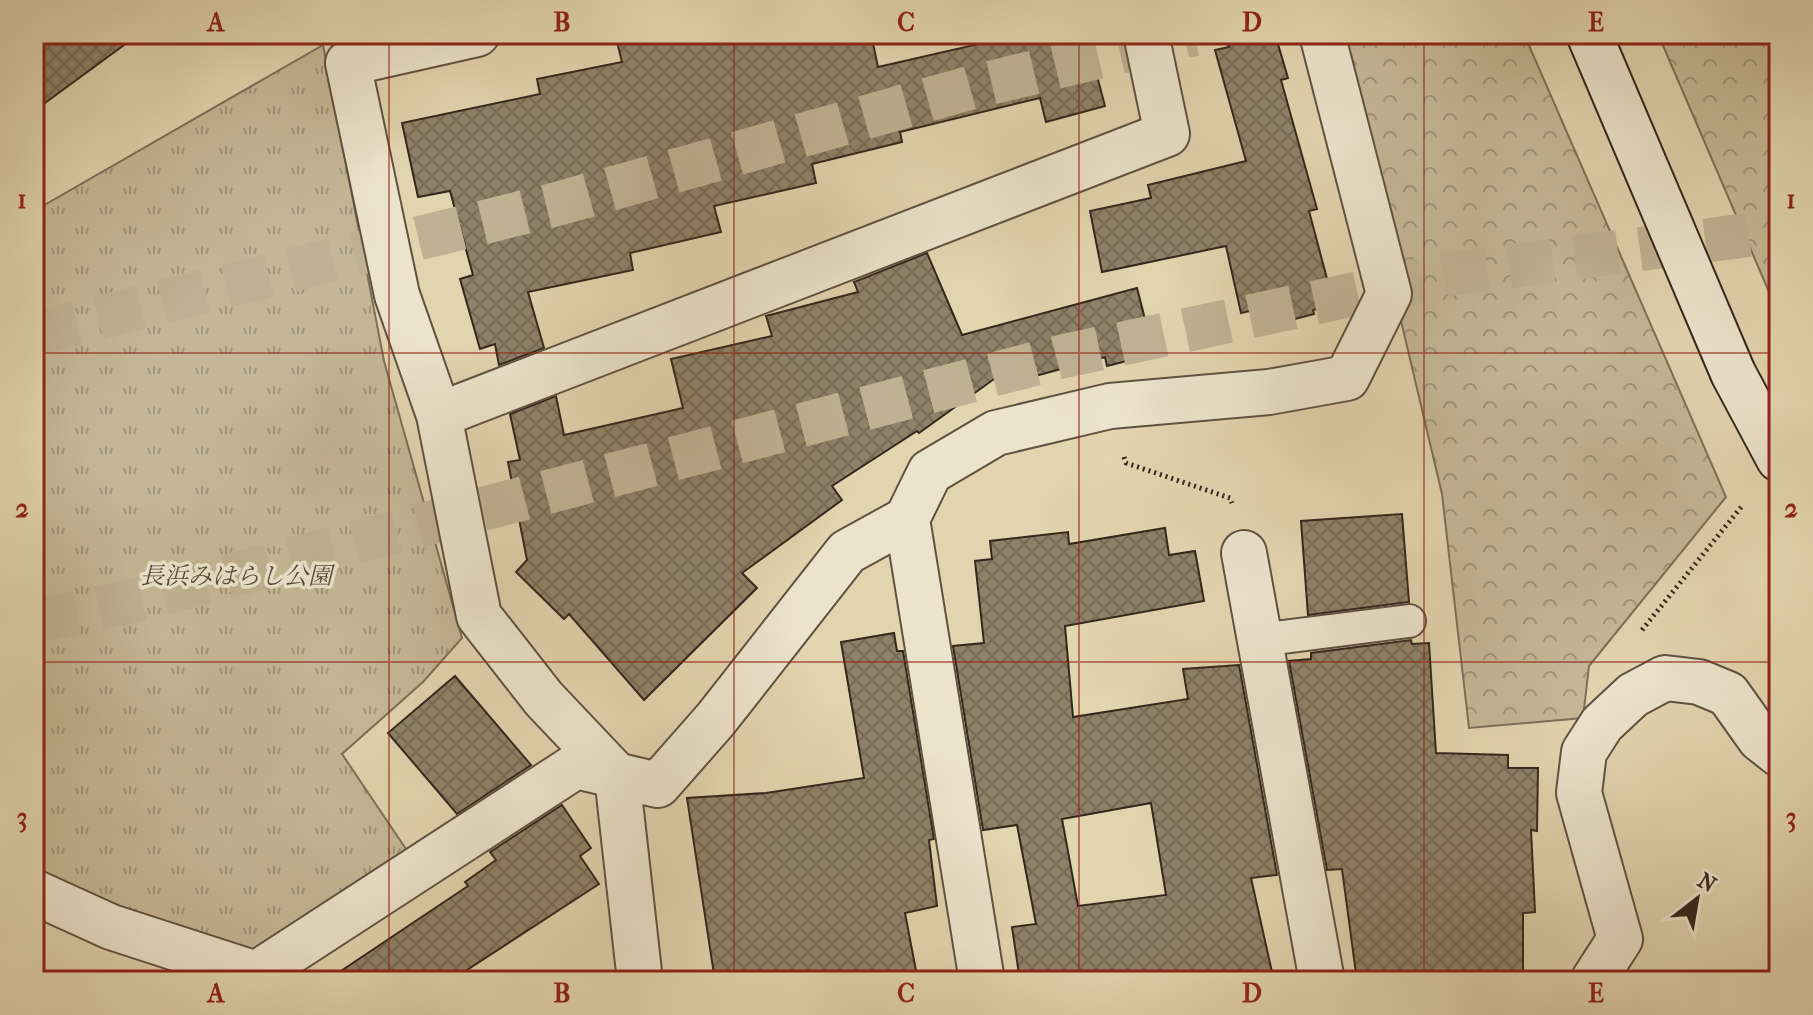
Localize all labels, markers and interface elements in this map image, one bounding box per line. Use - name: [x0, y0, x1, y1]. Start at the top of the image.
- text: A: [206, 7, 226, 38]
- text: B: [554, 7, 571, 38]
- text: C: [897, 7, 915, 38]
- text: D: [1242, 7, 1262, 38]
- text: E: [1588, 7, 1604, 38]
- text: 1: [17, 184, 27, 215]
- text: 1: [1786, 184, 1796, 215]
- text: 2: [15, 493, 29, 524]
- text: 2: [1784, 493, 1798, 524]
- park label: 長浜みはらし公園: [140, 562, 336, 590]
- text: 3: [17, 802, 27, 833]
- text: 3: [1786, 802, 1796, 833]
- north arrow: [1657, 859, 1737, 939]
- text: N: [1693, 867, 1721, 898]
- text: A: [206, 978, 226, 1009]
- text: B: [554, 978, 571, 1009]
- text: C: [897, 978, 915, 1009]
- text: D: [1242, 978, 1262, 1009]
- text: E: [1588, 978, 1604, 1009]

